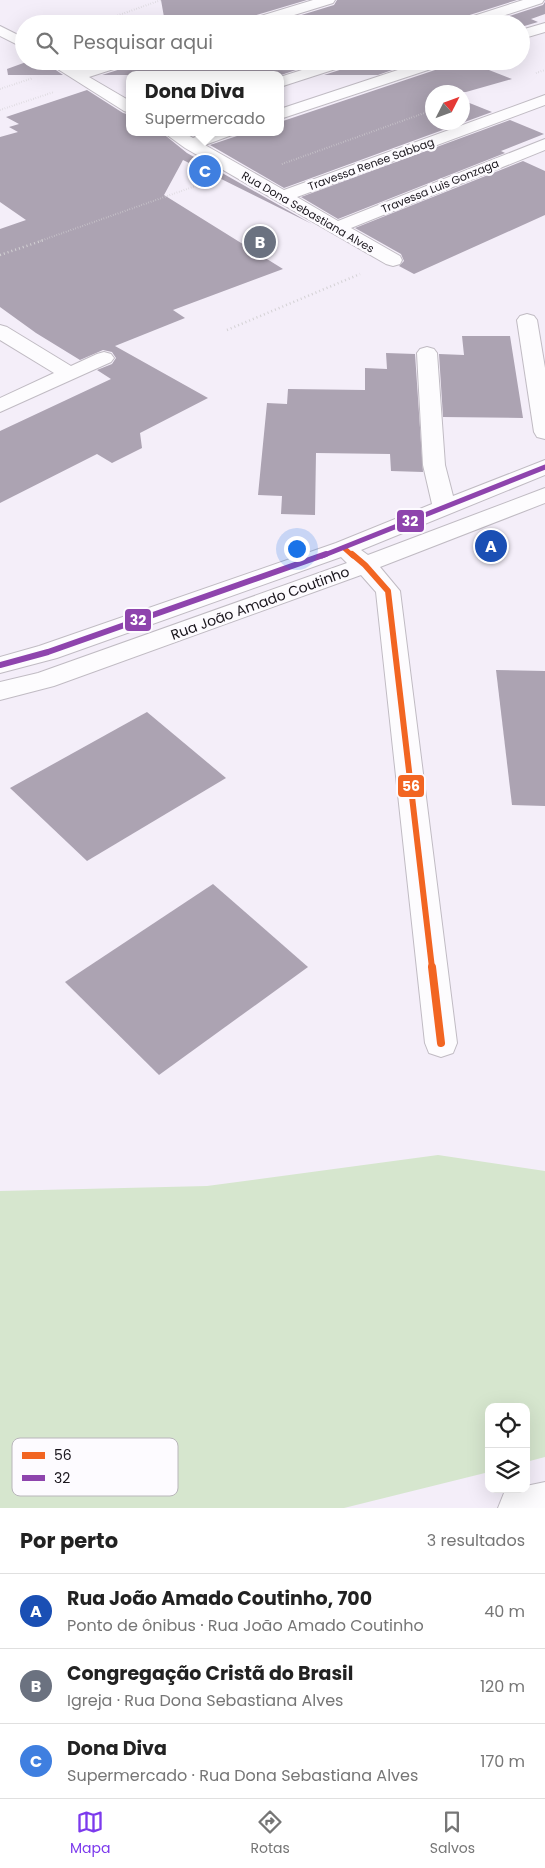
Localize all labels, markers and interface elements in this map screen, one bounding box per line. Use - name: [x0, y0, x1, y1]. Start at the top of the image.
- search box: [15, 15, 530, 70]
- icon: search: [33, 29, 61, 57]
- text: Pesquisar aqui: [73, 29, 213, 56]
- popup: [126, 71, 284, 136]
- text: Dona Diva: [145, 78, 245, 105]
- north arrow: [425, 85, 470, 130]
- text: Supermercado: [145, 107, 265, 130]
- street label: Travessa Renee Sabbag: [306, 134, 436, 194]
- pin: C: [189, 152, 221, 190]
- street label: Travessa Luis Gonzaga: [379, 155, 501, 217]
- street label: Rua Dona Sebastiana Alves: [239, 167, 377, 257]
- pin: B: [244, 223, 276, 261]
- line badge: 32: [396, 509, 425, 533]
- text: 32: [402, 511, 418, 531]
- pin: A: [475, 527, 507, 565]
- your location: [284, 536, 310, 562]
- street label: Rua João Amado Coutinho: [168, 561, 352, 645]
- line badge: 32: [124, 608, 152, 632]
- text: 32: [130, 610, 146, 630]
- line badge: 56: [397, 774, 425, 798]
- text: 56: [402, 776, 420, 796]
- map controls: [485, 1403, 530, 1493]
- button: locate: [485, 1403, 530, 1448]
- legend: [12, 1438, 178, 1496]
- text: 56: [54, 1445, 72, 1465]
- button: layers: [485, 1448, 530, 1493]
- text: 32: [54, 1468, 70, 1488]
- text: Por perto: [20, 1526, 118, 1555]
- text: 3 resultados: [427, 1529, 525, 1552]
- text: Rua João Amado Coutinho, 700: [67, 1585, 372, 1612]
- text: A: [30, 1600, 42, 1623]
- text: 40 m: [484, 1600, 525, 1623]
- text: Ponto de ônibus · Rua João Amado Coutinho: [67, 1614, 424, 1637]
- text: Congregação Cristã do Brasil: [67, 1660, 353, 1687]
- text: B: [31, 1675, 41, 1698]
- text: 120 m: [480, 1675, 525, 1698]
- text: Igreja · Rua Dona Sebastiana Alves: [67, 1689, 343, 1712]
- text: Dona Diva: [67, 1735, 167, 1762]
- text: C: [30, 1750, 42, 1773]
- text: 170 m: [480, 1750, 525, 1773]
- text: Supermercado · Rua Dona Sebastiana Alves: [67, 1764, 418, 1787]
- tab: Mapa: [70, 1808, 110, 1859]
- tab: Rotas: [250, 1808, 290, 1859]
- tab: Salvos: [430, 1808, 475, 1859]

